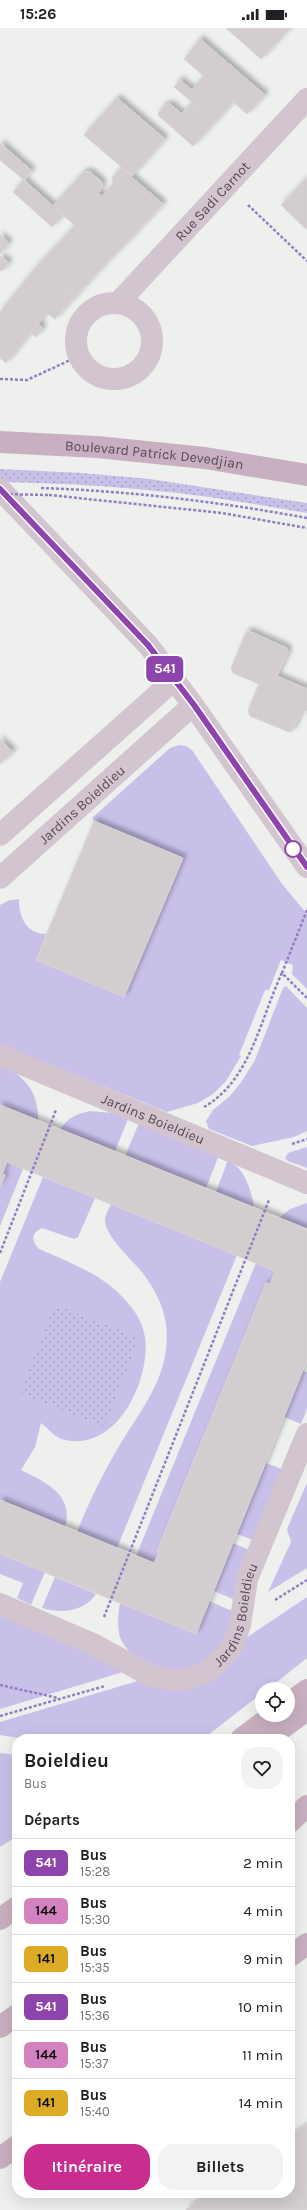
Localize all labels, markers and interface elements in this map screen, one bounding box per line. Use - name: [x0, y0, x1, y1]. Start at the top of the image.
- text: 15:26: [20, 5, 56, 23]
- street label: Rue Sadi Carnot: [171, 158, 253, 244]
- street label: Boulevard Patrick Devedjian: [65, 437, 245, 473]
- line badge: 541: [142, 656, 188, 682]
- text: 541: [154, 660, 176, 677]
- street label: Jardins Boieldieu: [35, 762, 129, 848]
- unlabelled marker: [284, 840, 302, 858]
- street label: Jardins Boieldieu: [99, 1090, 207, 1148]
- street label: Jardins Boieldieu: [210, 1560, 261, 1670]
- map controls: [255, 1682, 295, 1722]
- button: locate: [255, 1682, 295, 1722]
- button: heart: [241, 1747, 283, 1789]
- text: Boieldieu: [24, 1750, 109, 1772]
- text: Bus: [24, 1776, 47, 1791]
- text: Départs: [24, 1811, 80, 1829]
- text: Bus: [80, 1846, 107, 1864]
- text: 541: [35, 1854, 57, 1871]
- text: 2 min: [243, 1854, 283, 1872]
- text: 15:28: [80, 1864, 110, 1879]
- text: Bus: [80, 1894, 107, 1912]
- text: 144: [35, 1902, 57, 1919]
- text: 4 min: [244, 1902, 283, 1920]
- text: 15:30: [80, 1912, 110, 1927]
- text: Bus: [80, 1942, 107, 1960]
- text: 141: [37, 1950, 55, 1967]
- text: 9 min: [243, 1950, 283, 1968]
- text: 15:35: [80, 1960, 110, 1975]
- text: Bus: [80, 1990, 107, 2008]
- text: 541: [35, 1998, 57, 2015]
- text: 10 min: [238, 1998, 283, 2016]
- text: 15:36: [80, 2008, 110, 2023]
- text: Bus: [80, 2038, 107, 2056]
- text: 144: [35, 2046, 57, 2063]
- text: 11 min: [242, 2046, 283, 2064]
- text: 15:37: [80, 2056, 108, 2071]
- text: Bus: [80, 2086, 107, 2104]
- text: 141: [37, 2094, 55, 2111]
- text: 14 min: [239, 2094, 283, 2112]
- text: 15:40: [80, 2104, 110, 2119]
- button: Itinéraire: [24, 2144, 150, 2190]
- button: Billets: [158, 2144, 283, 2190]

